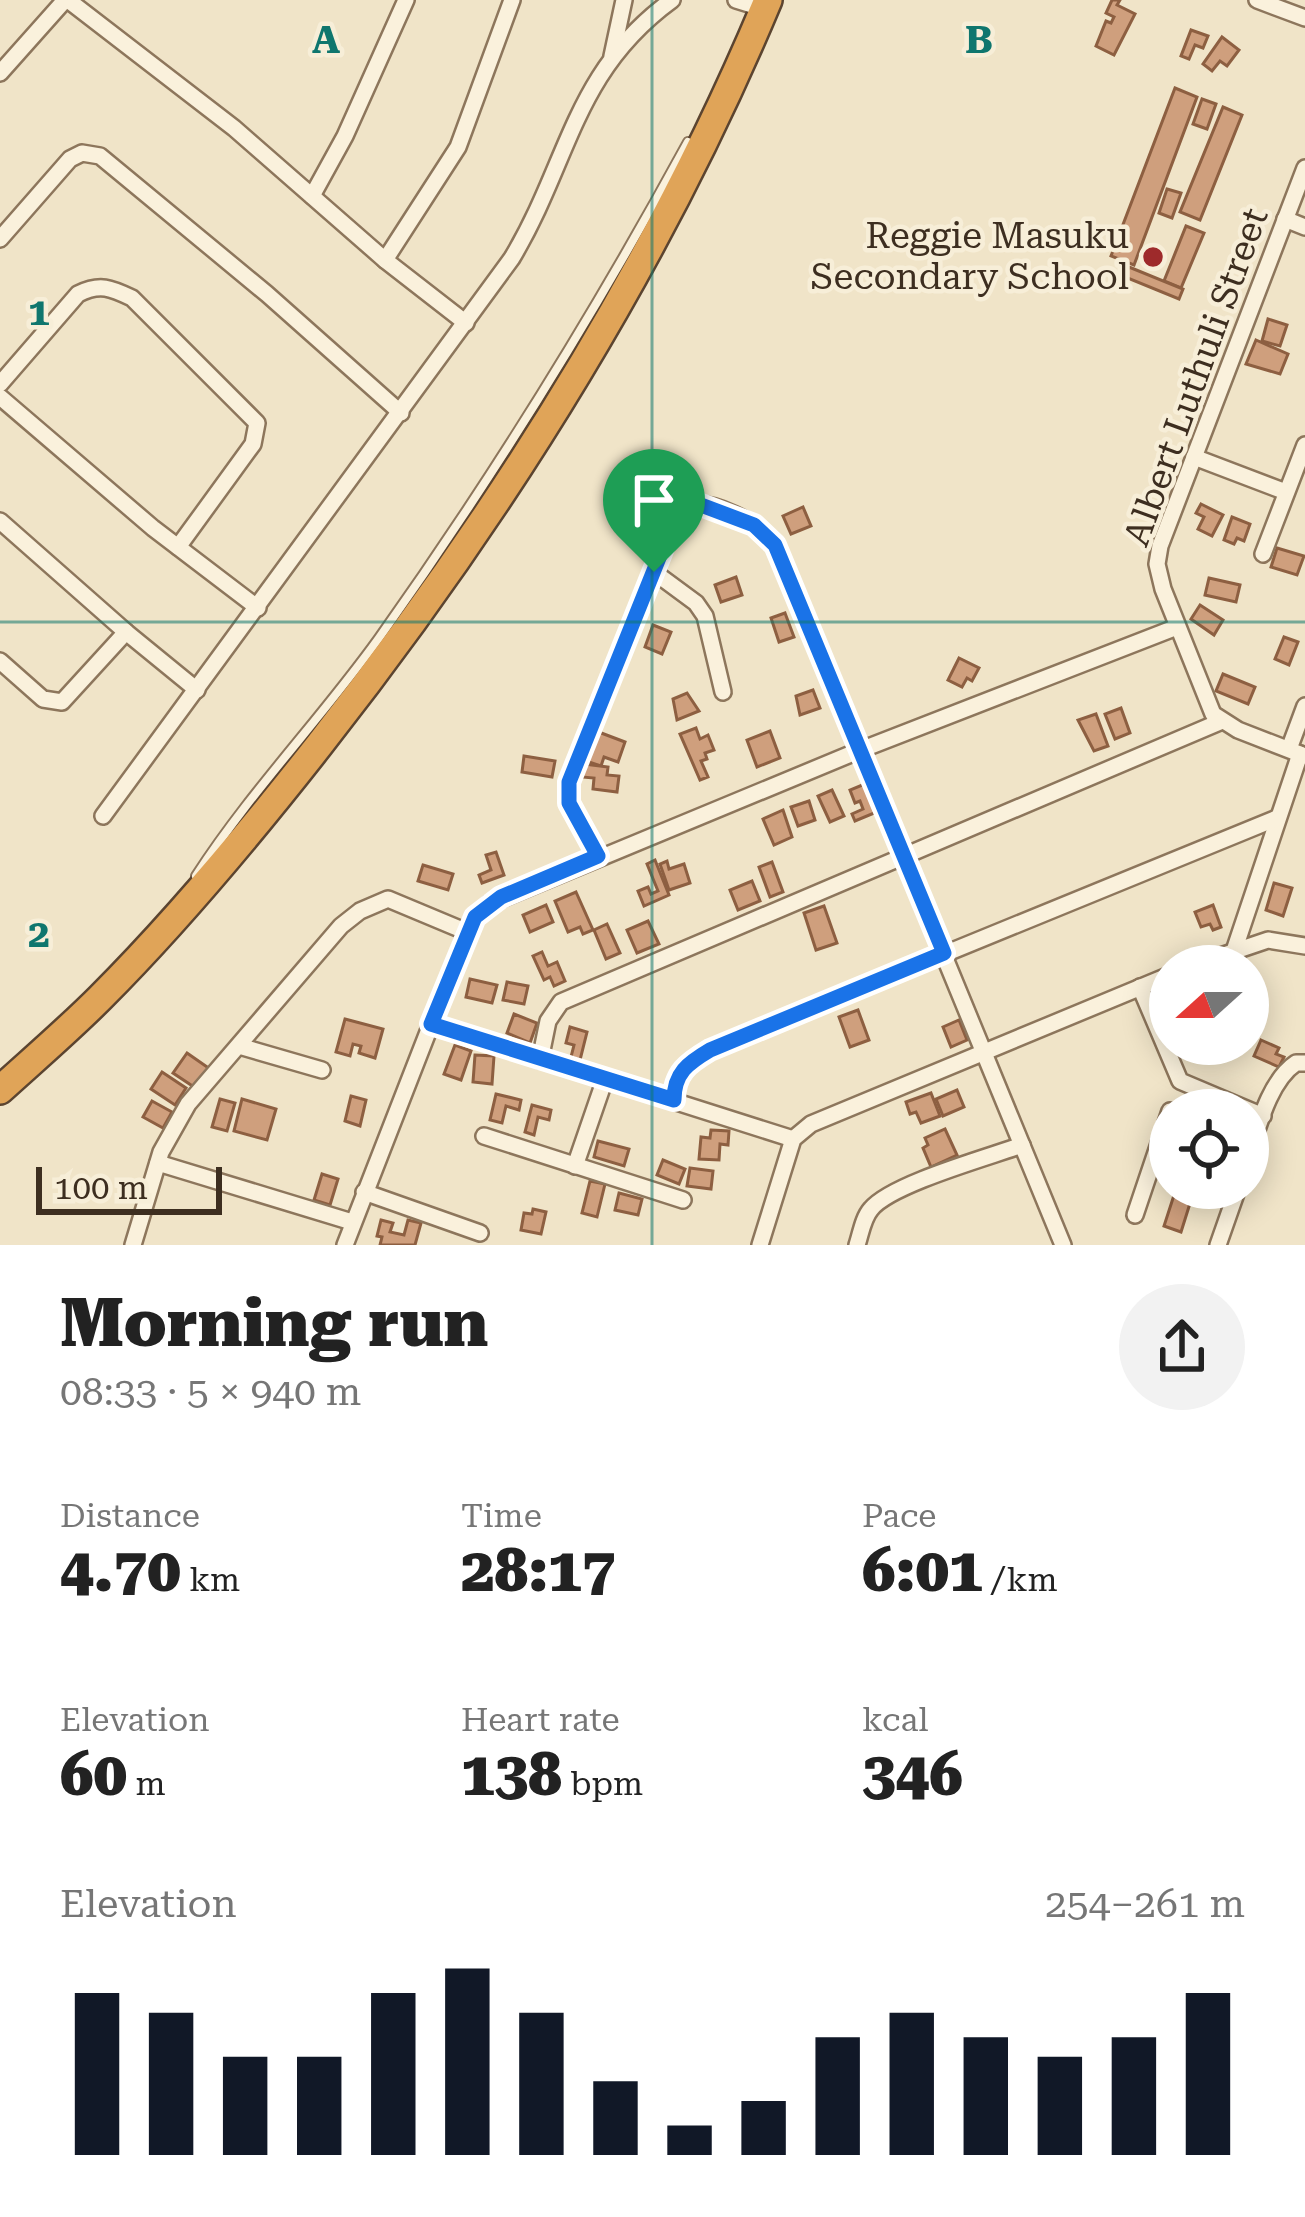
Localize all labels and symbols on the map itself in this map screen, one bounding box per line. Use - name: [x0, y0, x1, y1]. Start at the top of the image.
- text: A: [312, 17, 340, 63]
- text: B: [965, 17, 993, 63]
- street label: Albert Luthuli Street: [1115, 202, 1277, 552]
- place label: Reggie Masuku Secondary School: [810, 215, 1129, 298]
- marker: Reggie Masuku Secondary School: [1140, 244, 1166, 270]
- text: 1: [28, 289, 50, 335]
- pin: [603, 449, 705, 572]
- text: 2: [28, 911, 50, 957]
- north arrow: [1149, 945, 1269, 1065]
- scale bar: [36, 1161, 222, 1214]

